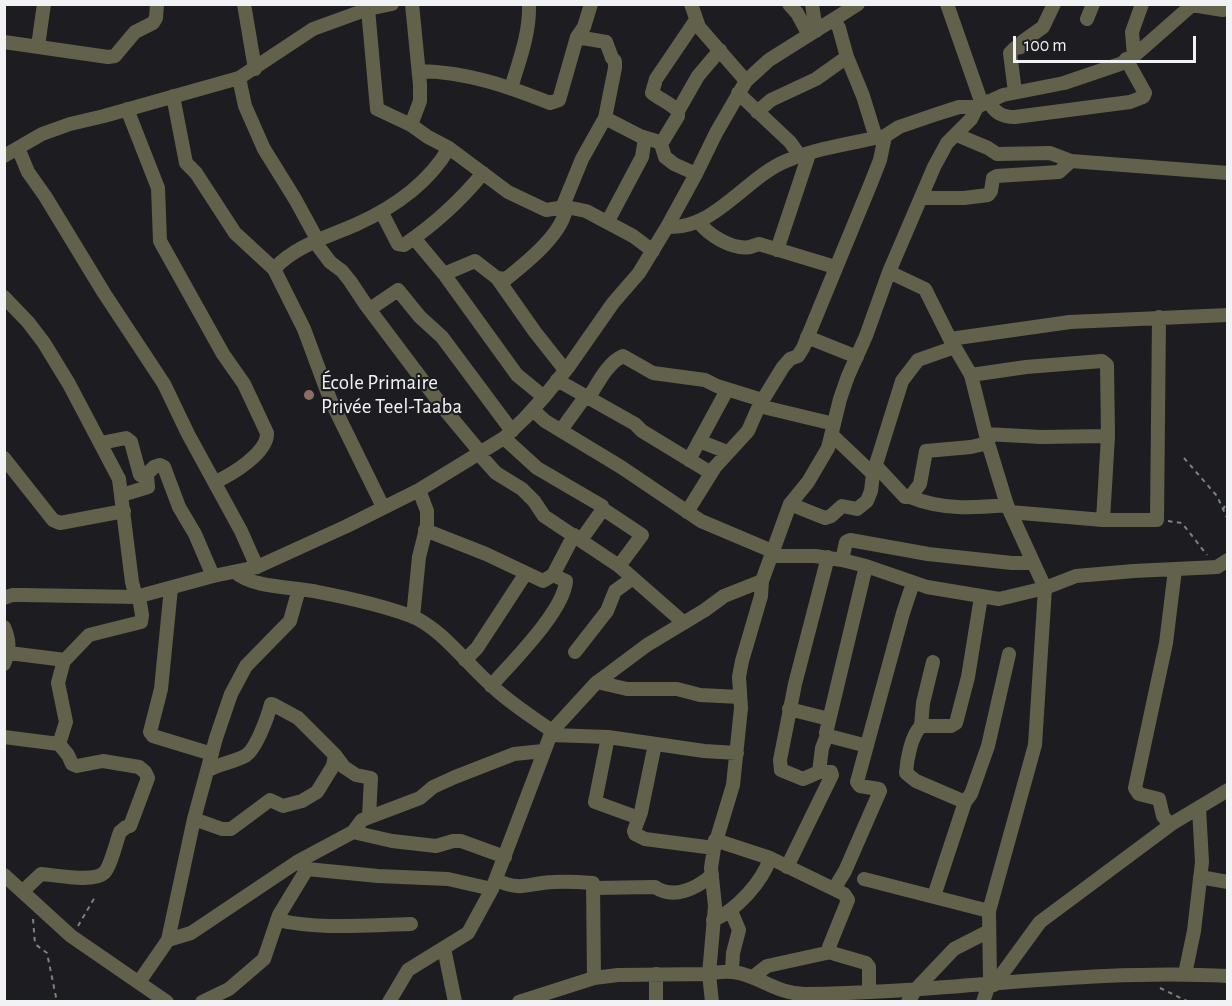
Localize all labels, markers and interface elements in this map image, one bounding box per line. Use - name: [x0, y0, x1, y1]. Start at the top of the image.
- scale bar: [1016, 24, 1199, 62]
- text: 100 m: [1024, 37, 1067, 55]
- place label: École Primaire Privée Teel-Taaba: [321, 370, 462, 420]
- marker: École Primaire Privée Teel-Taaba: [302, 388, 316, 402]

